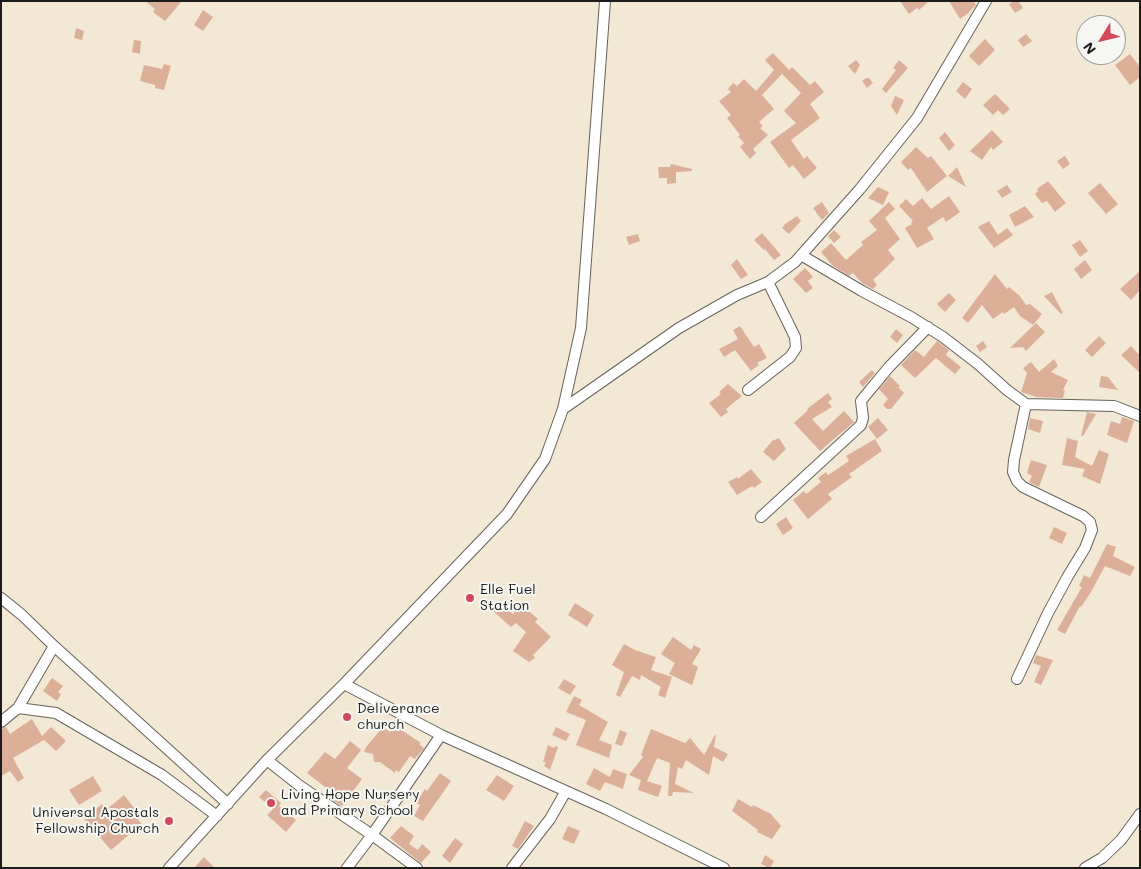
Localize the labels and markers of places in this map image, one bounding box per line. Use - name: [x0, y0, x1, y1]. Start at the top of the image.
- place label: Elle Fuel Station: [480, 582, 536, 614]
- marker: Elle Fuel Station: [464, 592, 476, 604]
- place label: Deliverance church: [357, 701, 440, 734]
- marker: Deliverance church: [341, 711, 353, 723]
- place label: Living Hope Nursery and Primary School: [281, 787, 420, 820]
- marker: Living Hope Nursery and Primary School: [265, 797, 277, 809]
- place label: Universal Apostals Fellowship Church: [32, 805, 159, 838]
- marker: Universal Apostals Fellowship Church: [163, 815, 175, 827]

